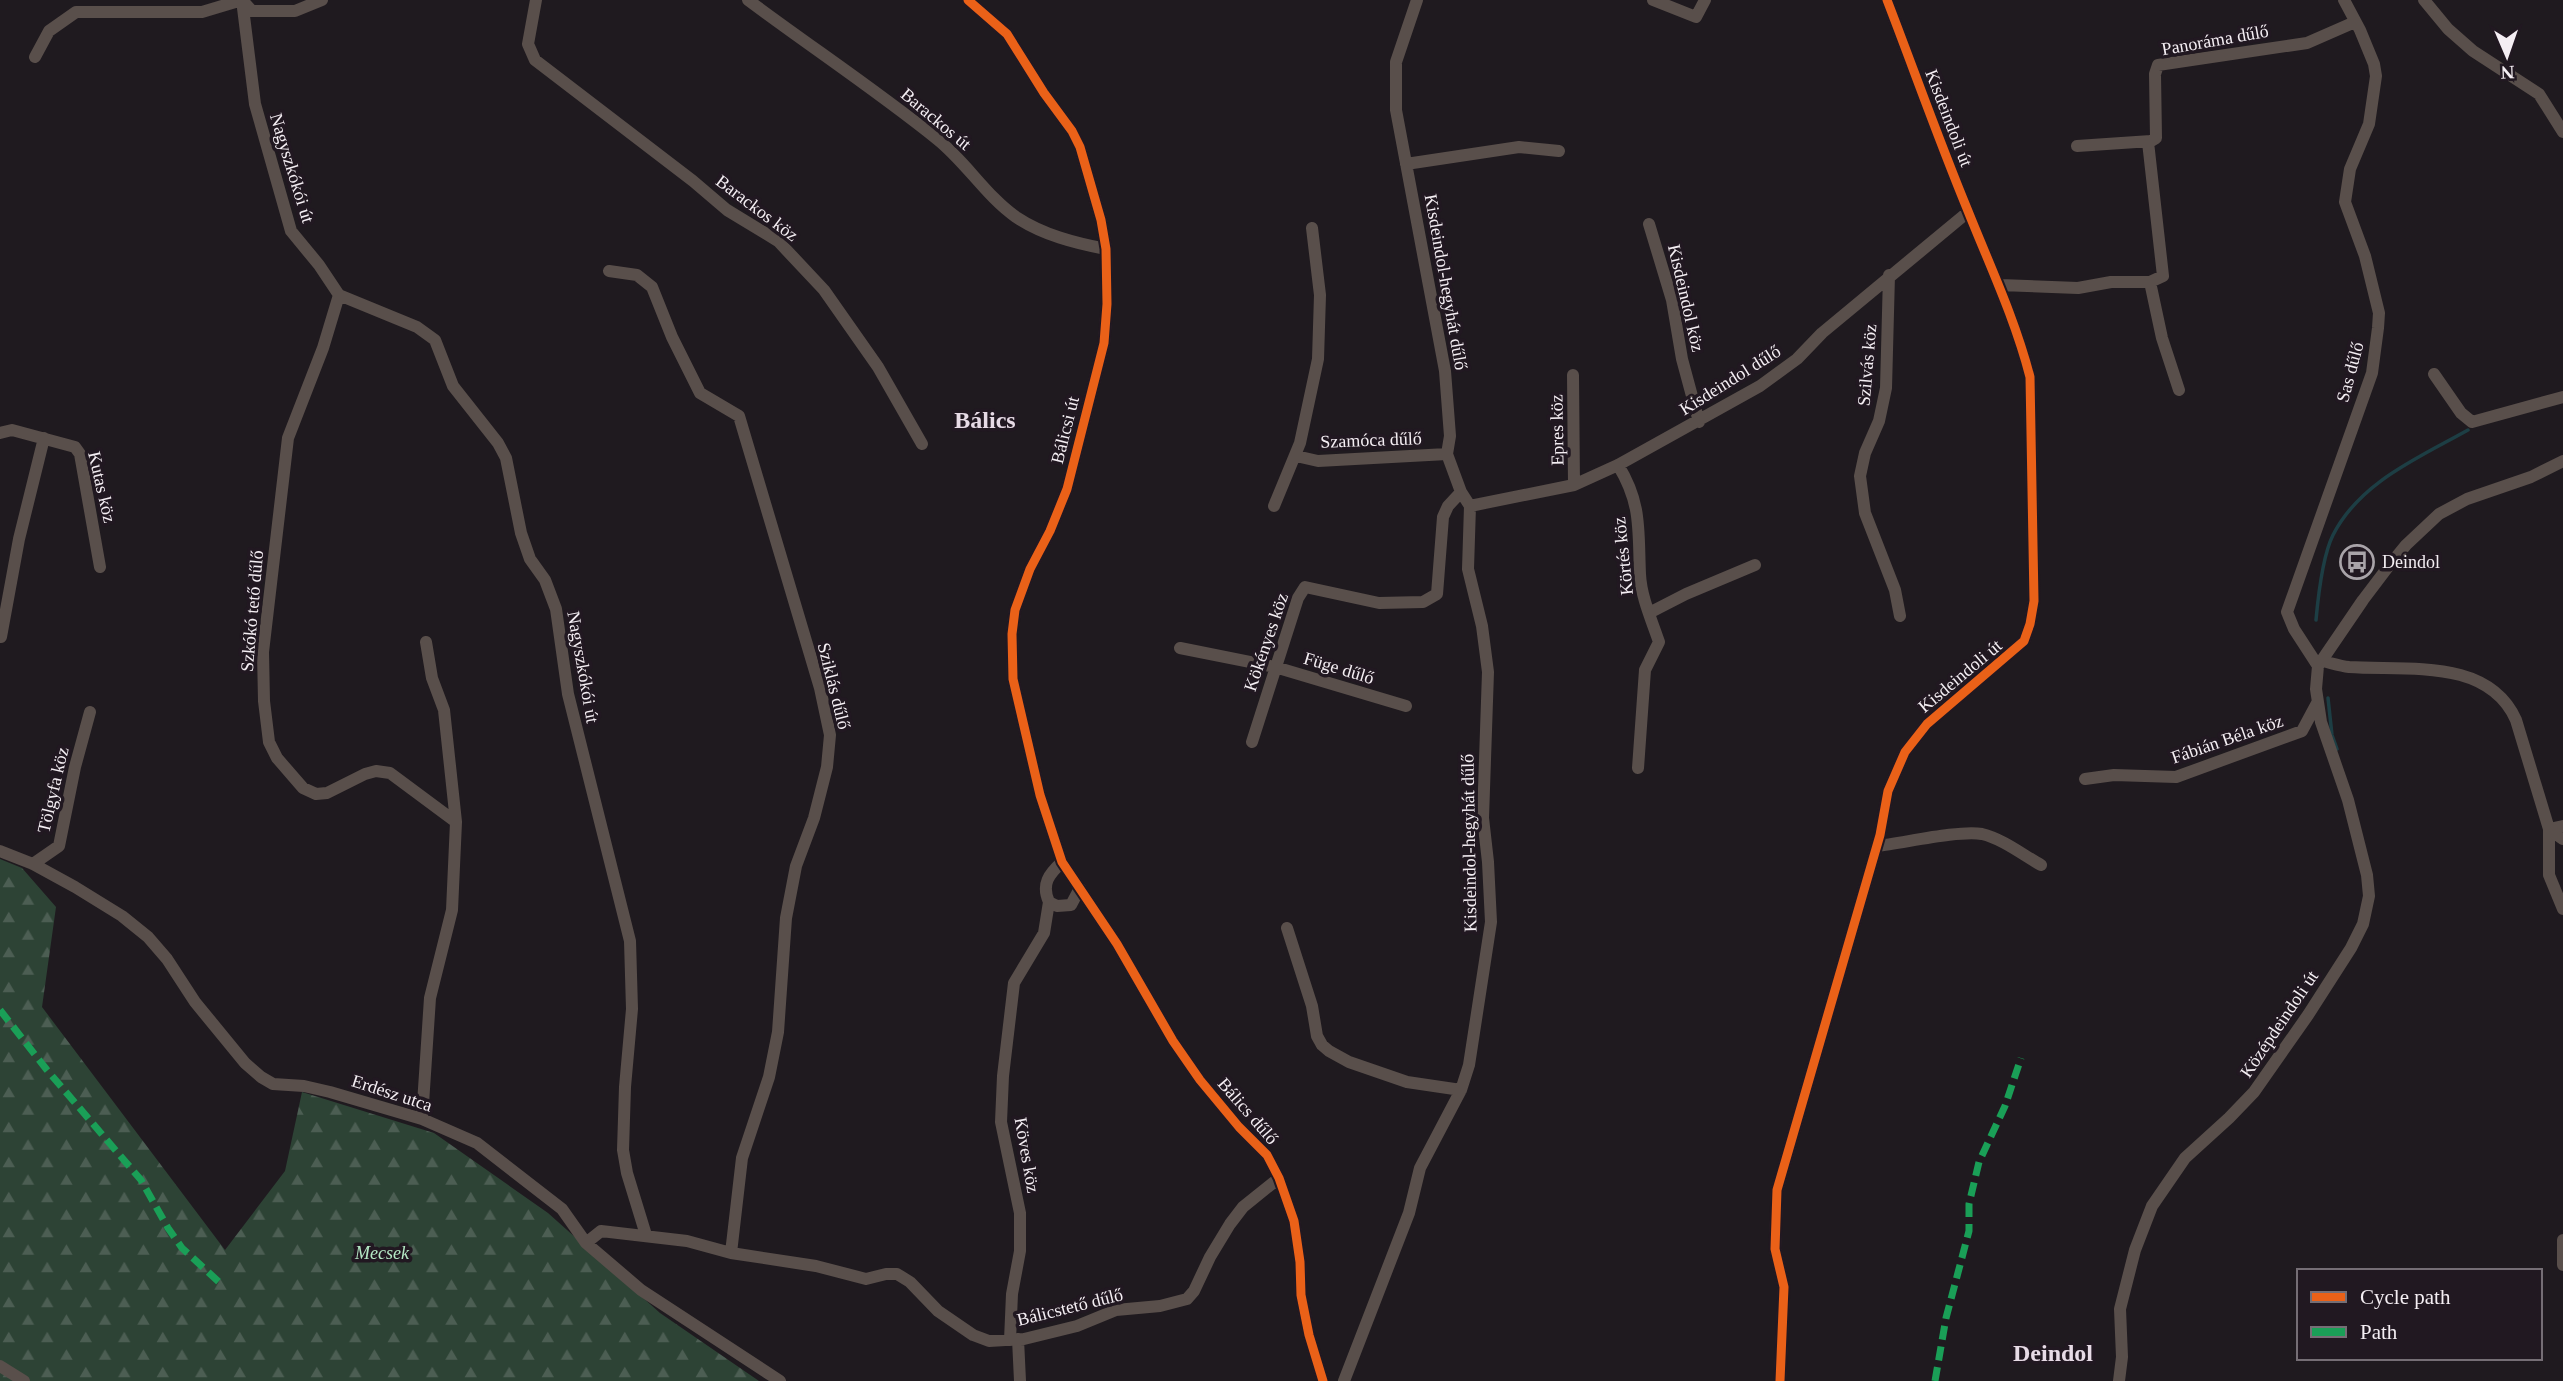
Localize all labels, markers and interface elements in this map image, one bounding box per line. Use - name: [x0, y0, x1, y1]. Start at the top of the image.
- street label: Panoráma dűlő: [2160, 21, 2270, 59]
- north arrow: [2472, 21, 2542, 91]
- text: N: [2500, 62, 2515, 83]
- street label: Kisdeindoli út: [1921, 67, 1977, 169]
- street label: Barackos út: [897, 84, 975, 154]
- street label: Nagyszkókói út: [266, 111, 318, 225]
- street label: Barackos köz: [712, 171, 802, 245]
- street label: Kisdeindol-hegyhát dűlő: [1421, 192, 1471, 372]
- street label: Kisdeindol köz: [1664, 242, 1708, 354]
- street label: Szilvás köz: [1853, 323, 1881, 407]
- street label: Sas dűlő: [2332, 340, 2368, 404]
- street label: Kisdeindol dűlő: [1676, 341, 1784, 419]
- street label: Bálicsi út: [1047, 394, 1083, 466]
- street label: Epres köz: [1546, 394, 1568, 466]
- district label: Bálics: [954, 407, 1016, 433]
- street label: Szamóca dűlő: [1320, 428, 1422, 452]
- street label: Kutas köz: [84, 449, 120, 525]
- street label: Körtés köz: [1609, 516, 1637, 596]
- bus stop icon: Deindol: [2338, 543, 2376, 581]
- street label: Szkókó tető dűlő: [237, 549, 267, 673]
- place label: Deindol: [2382, 552, 2440, 572]
- street label: Kökényes köz: [1240, 590, 1292, 694]
- street label: Nagyszkókói út: [563, 609, 603, 725]
- street label: Kisdeindoli út: [1914, 635, 2006, 717]
- street label: Sziklás dűlő: [814, 641, 854, 731]
- street label: Füge dűlő: [1301, 648, 1377, 688]
- street label: Fábián Béla köz: [2168, 711, 2286, 767]
- street label: Tölgyfa köz: [33, 745, 73, 835]
- street label: Kisdeindol-hegyhát dűlő: [1457, 754, 1481, 932]
- street label: Középdeindoli út: [2236, 967, 2322, 1081]
- street label: Erdész utca: [349, 1071, 435, 1115]
- street label: Bálics dűlő: [1214, 1074, 1282, 1148]
- street label: Köves köz: [1011, 1116, 1043, 1194]
- park label: Mecsek: [354, 1243, 410, 1263]
- legend: [2297, 1269, 2542, 1360]
- street label: Bálicstető dűlő: [1015, 1284, 1125, 1330]
- text: Cycle path: [2360, 1285, 2451, 1309]
- text: Path: [2360, 1320, 2398, 1344]
- district label: Deindol: [2013, 1340, 2093, 1366]

